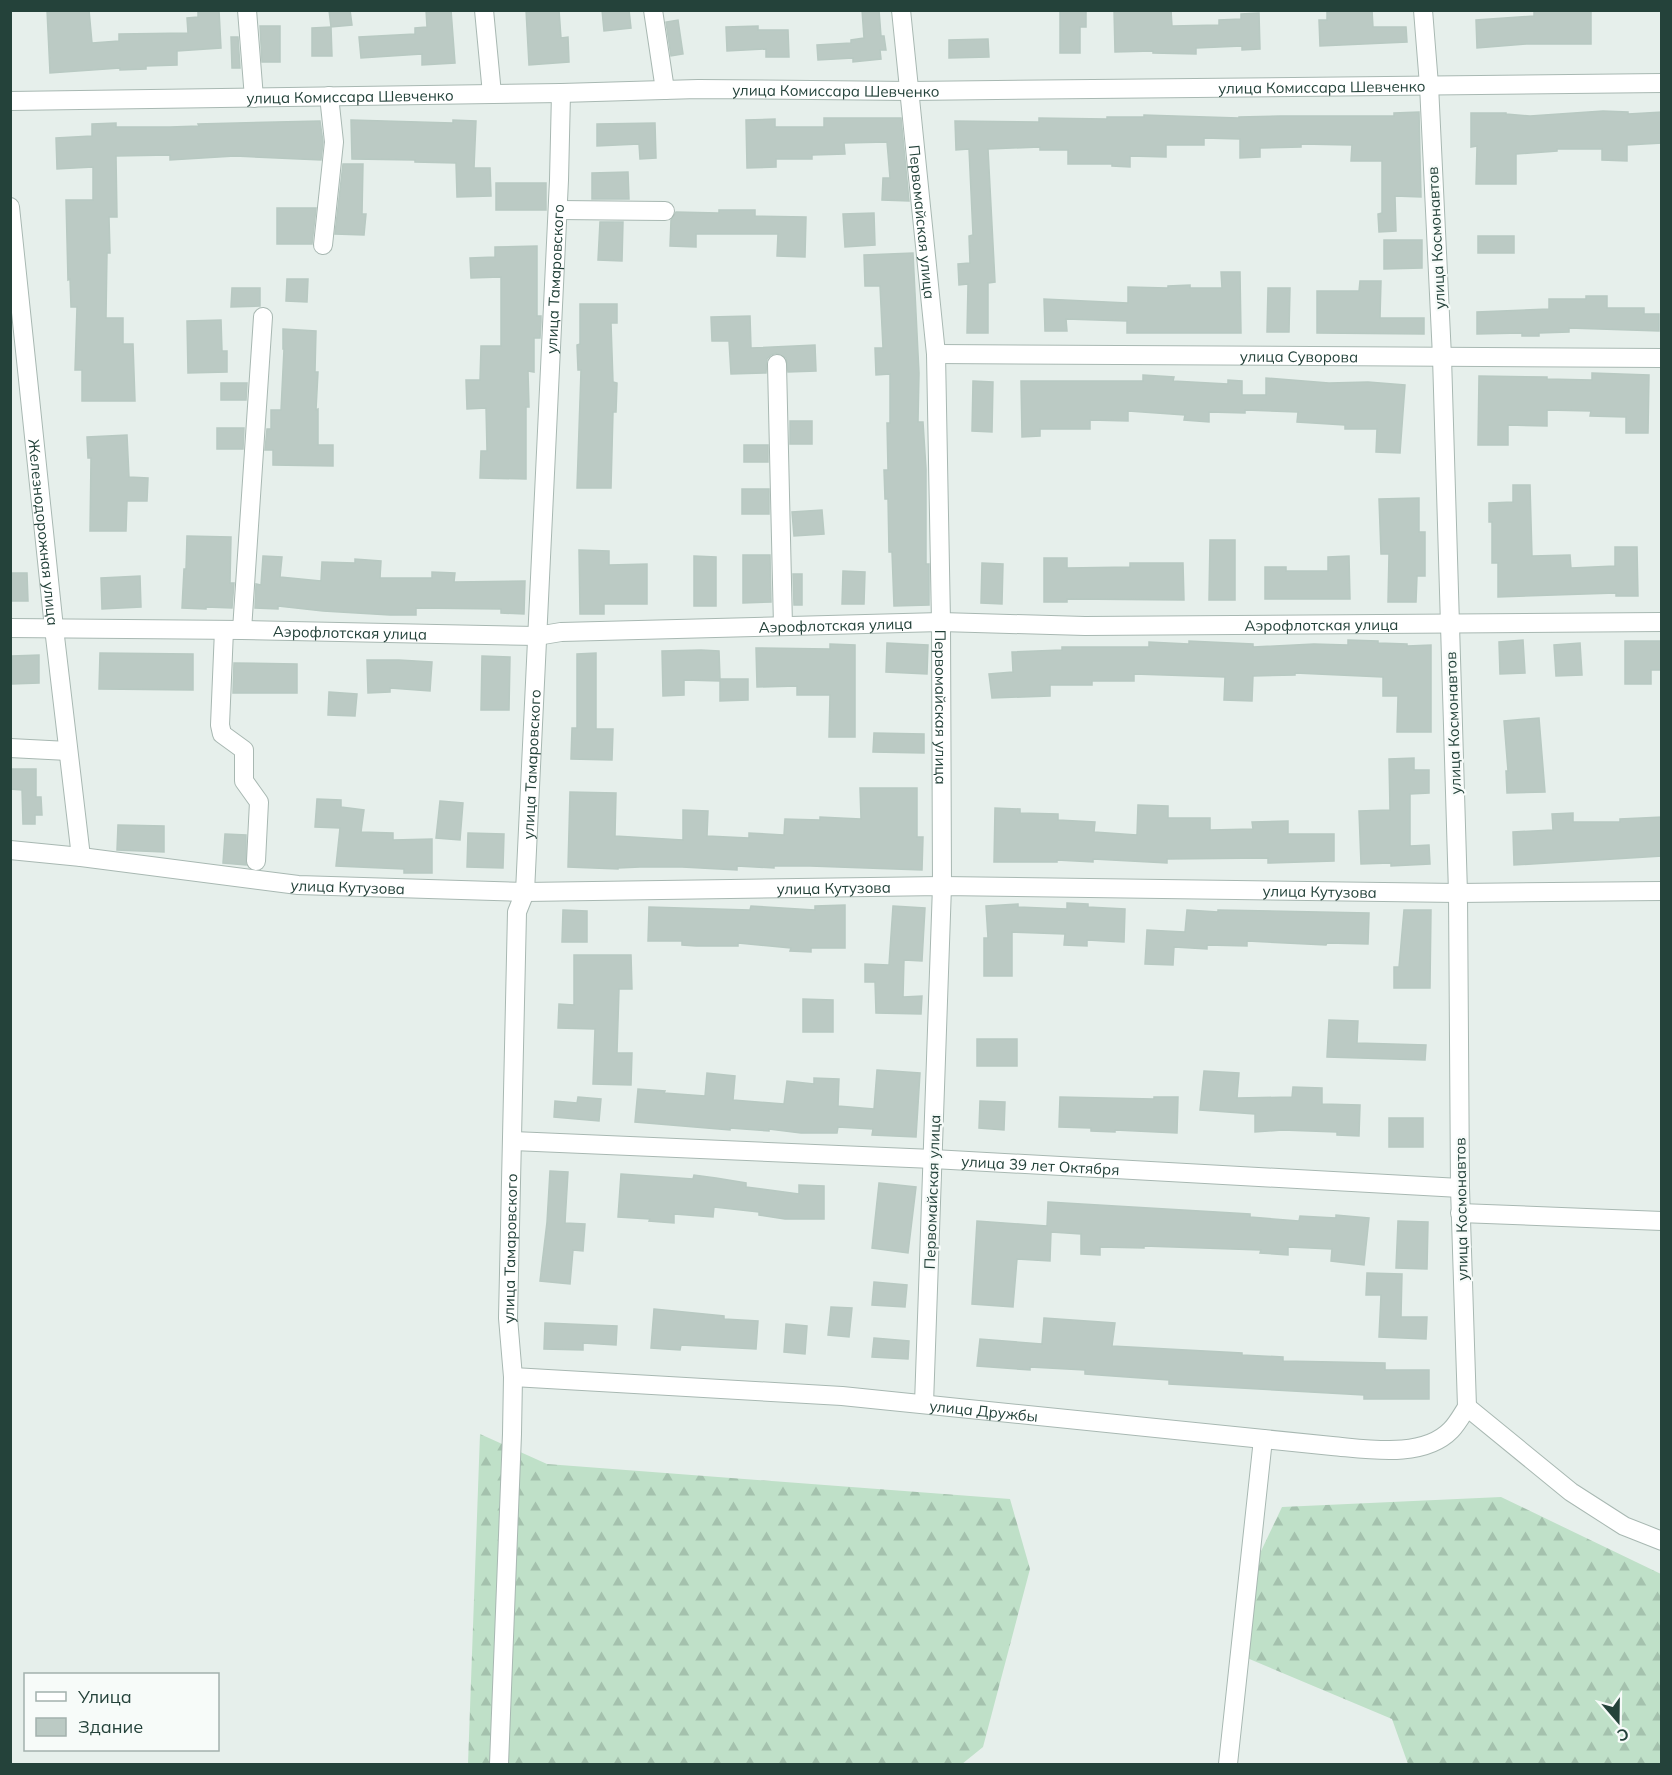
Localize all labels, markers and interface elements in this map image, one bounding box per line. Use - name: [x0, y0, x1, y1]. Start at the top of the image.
- street label: улица Комиссара Шевченко: [1218, 76, 1426, 97]
- street label: улица Комиссара Шевченко: [732, 80, 940, 101]
- street label: улица Комиссара Шевченко: [246, 85, 454, 107]
- street label: Первомайская улица: [905, 144, 940, 300]
- street label: улица Космонавтов: [1423, 166, 1449, 310]
- street label: улица Тамаровского: [541, 203, 567, 354]
- street label: улица Суворова: [1240, 346, 1358, 366]
- street label: Железнодорожная улица: [25, 438, 63, 626]
- street label: Аэрофлотская улица: [758, 613, 913, 636]
- street label: Аэрофлотская улица: [1244, 614, 1399, 634]
- street label: Аэрофлотская улица: [273, 621, 427, 643]
- street label: Первомайская улица: [932, 630, 951, 785]
- street label: улица Космонавтов: [1441, 651, 1465, 795]
- street label: улица Тамаровского: [518, 689, 544, 840]
- street label: улица Кутузова: [290, 875, 405, 898]
- street label: улица Кутузова: [777, 877, 891, 898]
- street label: улица Кутузова: [1262, 881, 1377, 901]
- street label: Первомайская улица: [920, 1114, 944, 1270]
- street label: улица Космонавтов: [1450, 1137, 1472, 1281]
- street label: улица 39 лет Октября: [961, 1151, 1120, 1179]
- street label: улица Тамаровского: [498, 1173, 521, 1324]
- street label: улица Дружбы: [929, 1395, 1039, 1425]
- legend: [24, 1673, 219, 1751]
- text: Улица: [77, 1685, 132, 1708]
- north arrow: [1588, 1691, 1648, 1751]
- text: Здание: [78, 1715, 143, 1738]
- text: С: [1615, 1724, 1632, 1746]

